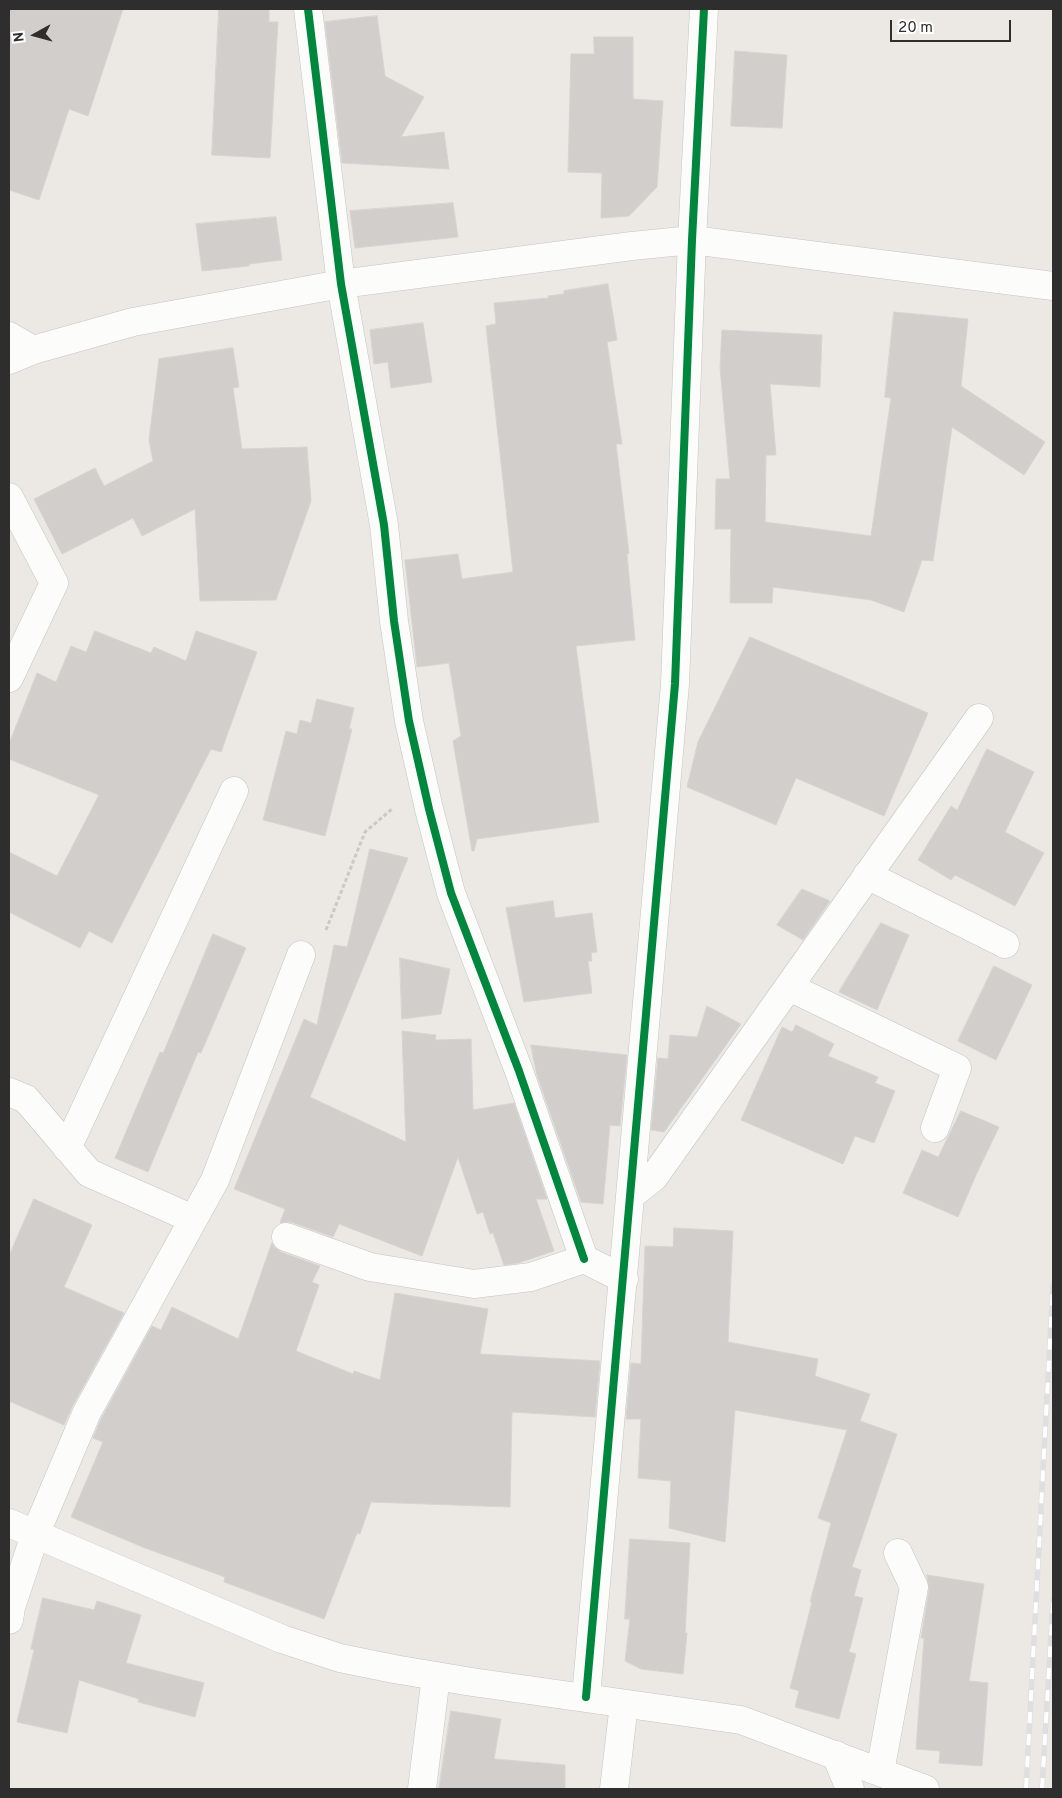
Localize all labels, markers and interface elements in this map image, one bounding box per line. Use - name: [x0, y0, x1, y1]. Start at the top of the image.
- north arrow: [10, 10, 60, 60]
- scale bar: [892, 10, 1013, 42]
- text: 20 m: [898, 19, 933, 38]
- text: N: [11, 31, 29, 43]

